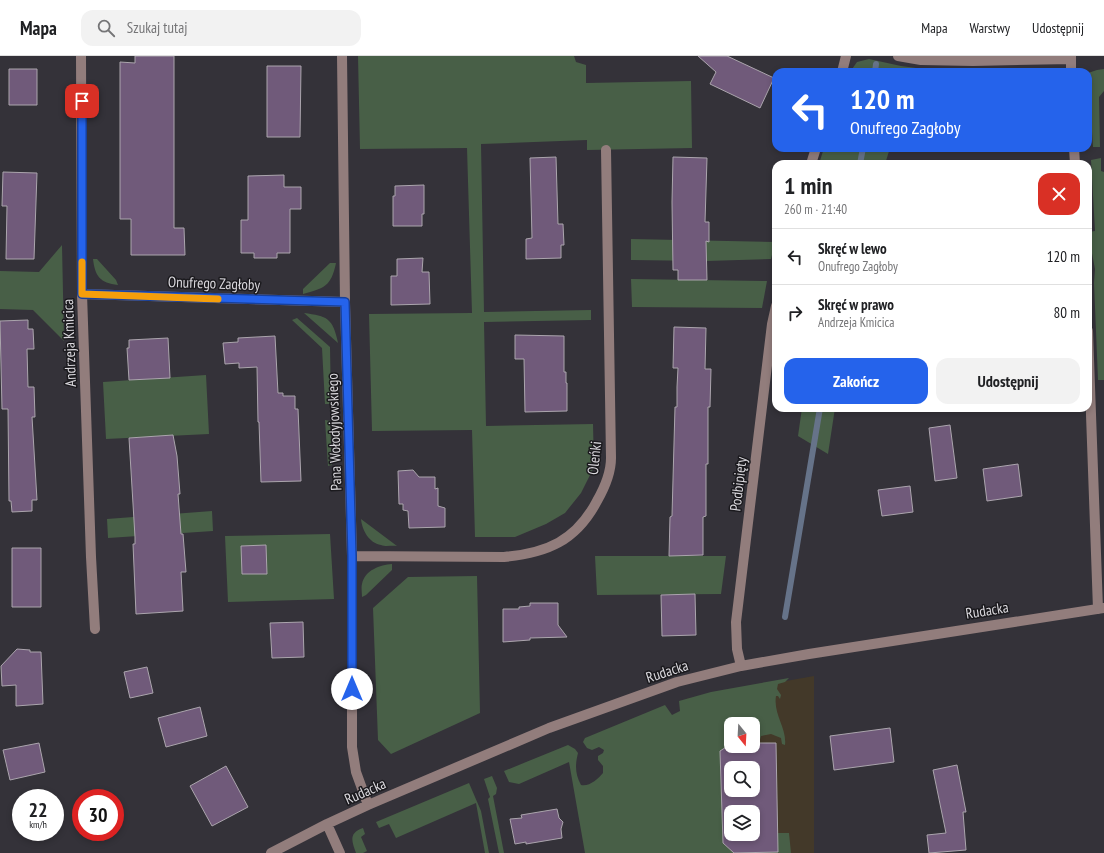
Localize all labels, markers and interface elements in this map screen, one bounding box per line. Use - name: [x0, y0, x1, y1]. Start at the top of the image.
- search box: [81, 10, 361, 46]
- text: Mapa: [20, 16, 57, 40]
- icon: search: [95, 17, 117, 39]
- text: Szukaj tutaj: [127, 18, 187, 37]
- text: Mapa: [921, 19, 948, 37]
- text: Warstwy: [970, 19, 1010, 37]
- text: Udostępnij: [1032, 19, 1084, 37]
- text: 120 m: [850, 80, 914, 117]
- pin: [65, 84, 99, 118]
- icon: left: [784, 84, 836, 136]
- icon: arrive: [71, 90, 93, 112]
- text: Onufrego Zagłoby: [850, 116, 961, 139]
- text: 1 min: [784, 170, 832, 201]
- button: close: [1038, 173, 1080, 215]
- text: 260 m · 21:40: [784, 201, 847, 218]
- text: Skręć w lewo: [818, 239, 887, 258]
- icon: left: [784, 246, 806, 268]
- text: 120 m: [1047, 247, 1080, 266]
- text: Onufrego Zagłoby: [818, 258, 898, 275]
- street label: Onufrego Zagłoby: [168, 272, 261, 294]
- text: Skręć w prawo: [818, 295, 894, 314]
- street label: Andrzeja Kmicica: [58, 299, 80, 387]
- icon: right: [784, 302, 806, 324]
- text: 80 m: [1054, 303, 1080, 322]
- text: Andrzeja Kmicica: [818, 314, 894, 331]
- button: Zakończ: [784, 358, 928, 404]
- button: Udostępnij: [936, 358, 1080, 404]
- street label: Pana Wołodyjowskiego: [322, 373, 346, 491]
- street label: Oleńki: [583, 440, 605, 476]
- street label: Podbipięty: [725, 455, 751, 512]
- street label: Rudacka: [964, 597, 1010, 623]
- street label: Rudacka: [643, 655, 691, 687]
- position arrow: [331, 668, 373, 710]
- north arrow: [724, 717, 760, 753]
- map controls: [724, 717, 760, 841]
- button: search: [724, 761, 760, 797]
- street label: Rudacka: [341, 774, 389, 808]
- speed limit sign: 30: [72, 789, 124, 841]
- text: 22: [28, 797, 48, 823]
- button: layers: [724, 805, 760, 841]
- text: km/h: [29, 818, 47, 831]

